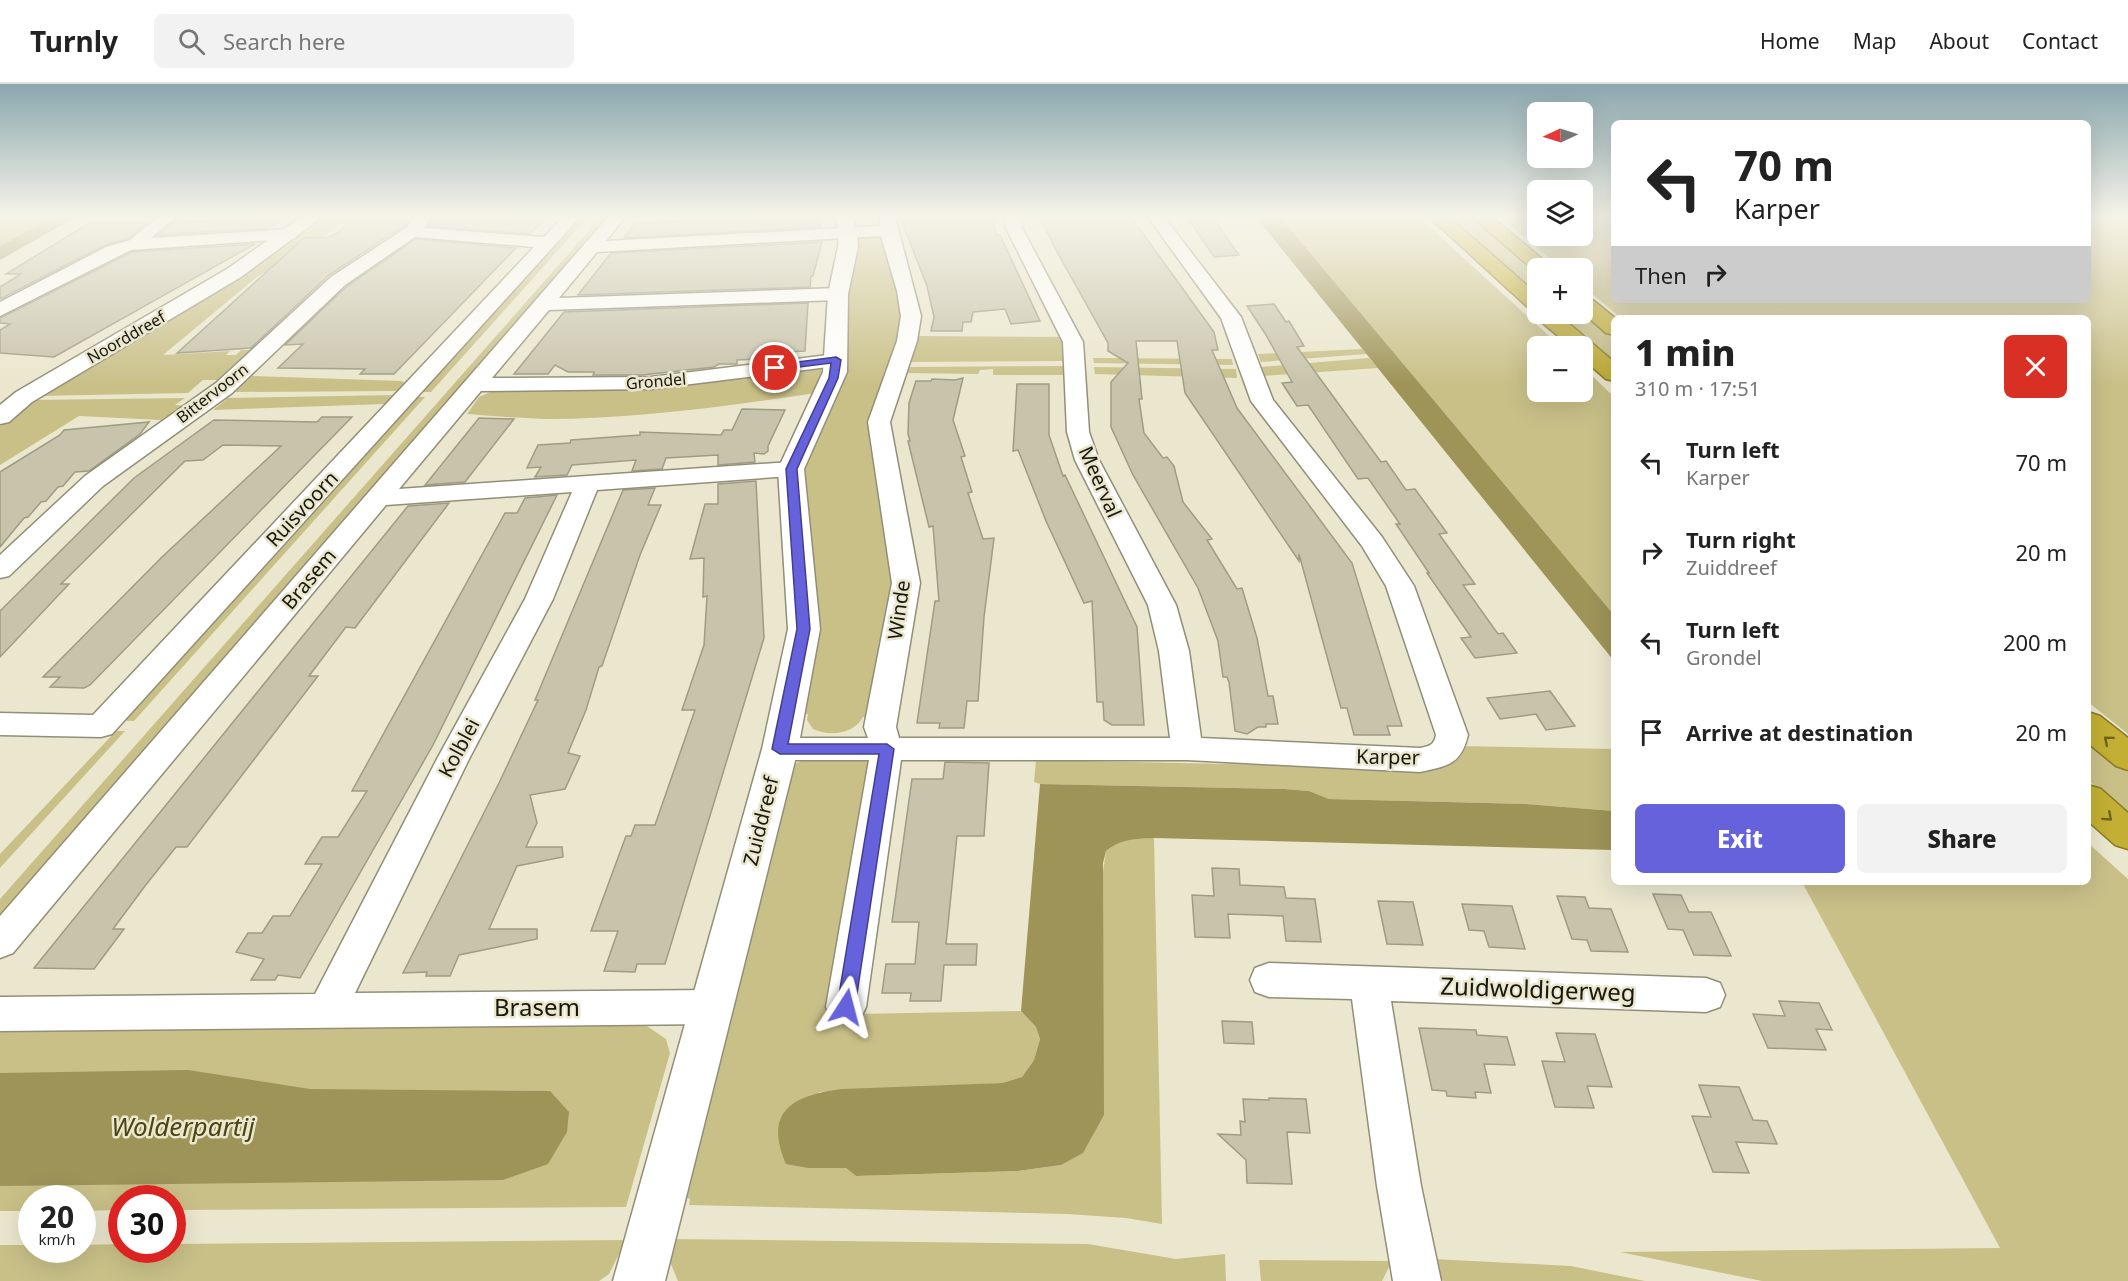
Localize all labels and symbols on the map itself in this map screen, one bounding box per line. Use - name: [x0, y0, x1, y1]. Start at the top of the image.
- north arrow: [1527, 102, 1593, 168]
- street label: Noorddreef: [83, 305, 171, 368]
- pin: [749, 342, 800, 393]
- street label: Bittervoorn: [171, 358, 253, 428]
- street label: Grondel: [625, 367, 687, 395]
- street label: Meerval: [1073, 442, 1128, 522]
- street label: Ruisvoorn: [260, 465, 344, 552]
- street label: Brasem: [275, 543, 342, 615]
- street label: Winde: [881, 578, 916, 641]
- street label: Kolblei: [432, 713, 485, 782]
- one-way arrow: [2104, 737, 2115, 748]
- street label: Karper: [1356, 742, 1420, 771]
- street label: Zuiddreef: [736, 772, 785, 868]
- one-way arrow: [2101, 810, 2112, 821]
- street label: Zuidwoldigerweg: [1440, 969, 1636, 1008]
- position arrow: [814, 975, 878, 1039]
- street label: Brasem: [494, 990, 580, 1023]
- water label: Wolderpartij: [111, 1108, 255, 1144]
- speed limit sign: 30: [108, 1185, 186, 1263]

